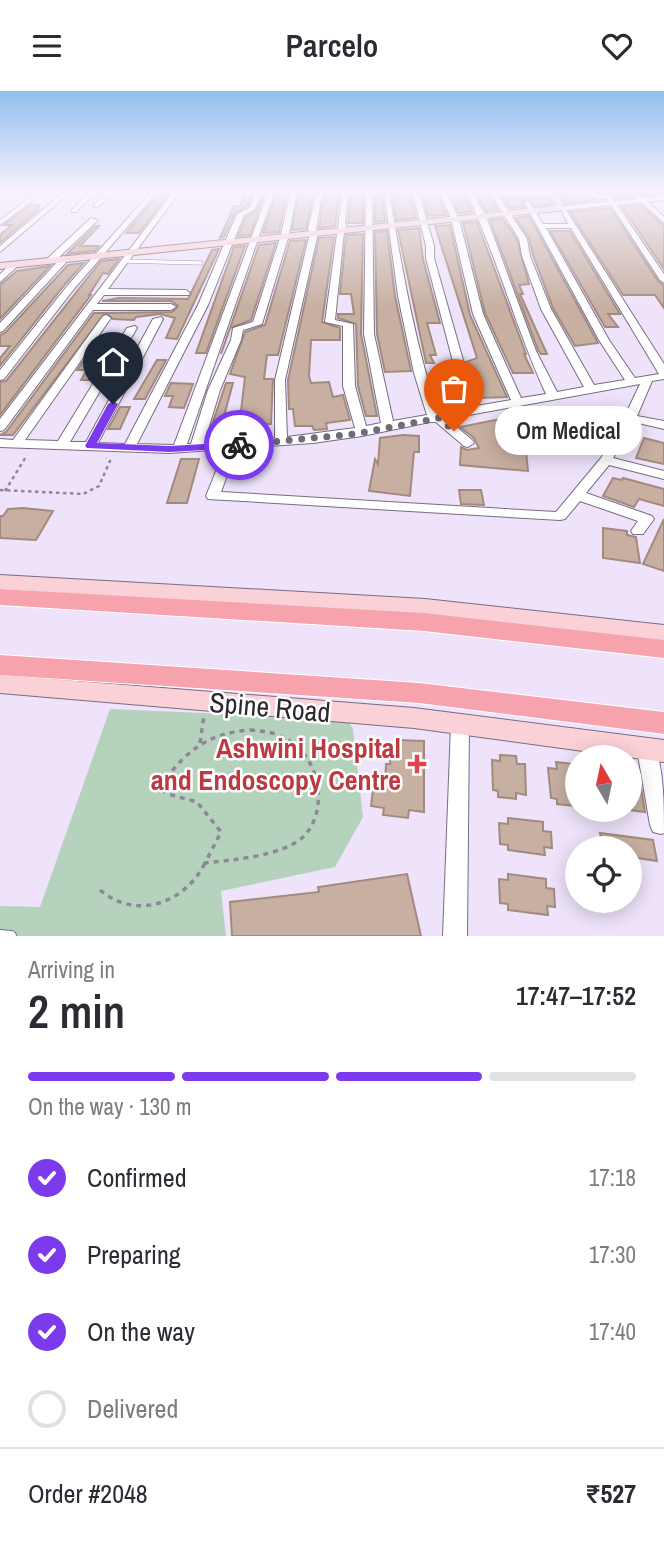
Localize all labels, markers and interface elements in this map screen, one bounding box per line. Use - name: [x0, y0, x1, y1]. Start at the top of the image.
- text: Parcelo: [286, 24, 378, 67]
- icon: menu: [28, 27, 66, 65]
- icon: heart: [598, 27, 636, 65]
- pin: [83, 332, 143, 404]
- icon: home: [94, 343, 132, 381]
- pin: [424, 359, 484, 431]
- icon: bag: [435, 370, 473, 408]
- callout: Om Medical: [496, 407, 643, 455]
- courier: [204, 410, 274, 480]
- text: Om Medical: [516, 415, 621, 446]
- icon: bike: [220, 426, 258, 464]
- street label: Spine Road: [208, 683, 332, 731]
- place label: Ashwini Hospital and Endoscopy Centre: [151, 729, 401, 799]
- north arrow: [565, 745, 642, 823]
- map controls: [565, 745, 642, 913]
- marker: Ashwini Hospital and Endoscopy Centre: [407, 754, 427, 774]
- button: locate: [565, 836, 642, 913]
- text: Arriving in: [28, 954, 115, 985]
- text: 17:47–17:52: [516, 978, 636, 1013]
- text: 2 min: [28, 980, 125, 1042]
- text: On the way · 130 m: [28, 1091, 192, 1122]
- icon: check: [28, 1159, 66, 1197]
- text: Confirmed: [87, 1160, 187, 1195]
- text: 17:18: [589, 1162, 636, 1193]
- icon: check: [28, 1236, 66, 1274]
- text: Preparing: [87, 1237, 181, 1272]
- text: 17:30: [589, 1239, 636, 1270]
- icon: check: [28, 1313, 66, 1351]
- text: On the way: [87, 1314, 195, 1349]
- text: 17:40: [589, 1316, 636, 1347]
- text: Delivered: [87, 1391, 178, 1426]
- text: Order #2048: [28, 1476, 148, 1511]
- text: ₹527: [585, 1476, 636, 1511]

